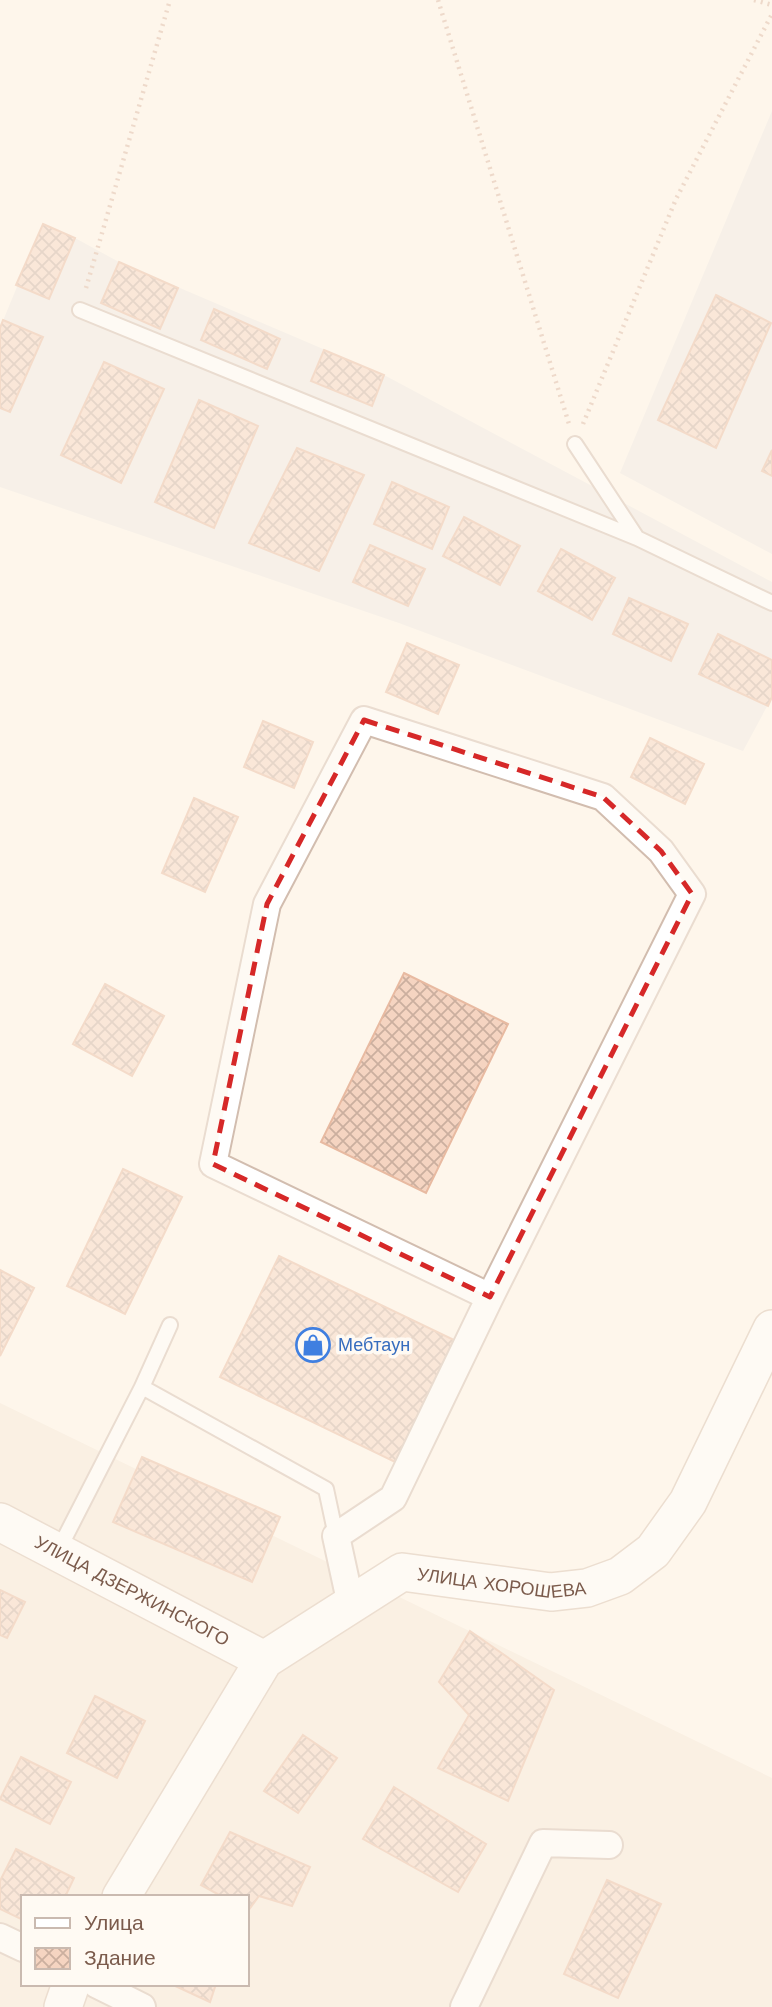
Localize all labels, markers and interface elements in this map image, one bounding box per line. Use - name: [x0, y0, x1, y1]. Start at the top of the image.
- shop icon: Мебтаун: [294, 1326, 332, 1364]
- place label: Мебтаун: [338, 1334, 410, 1355]
- street label: УЛИЦА ДЗЕРЖИНСКОГО: [31, 1531, 233, 1650]
- street label: УЛИЦА ХОРОШЕВА: [416, 1563, 587, 1602]
- legend: [21, 1895, 248, 1986]
- text: Улица: [84, 1910, 144, 1935]
- text: Здание: [84, 1945, 156, 1970]

